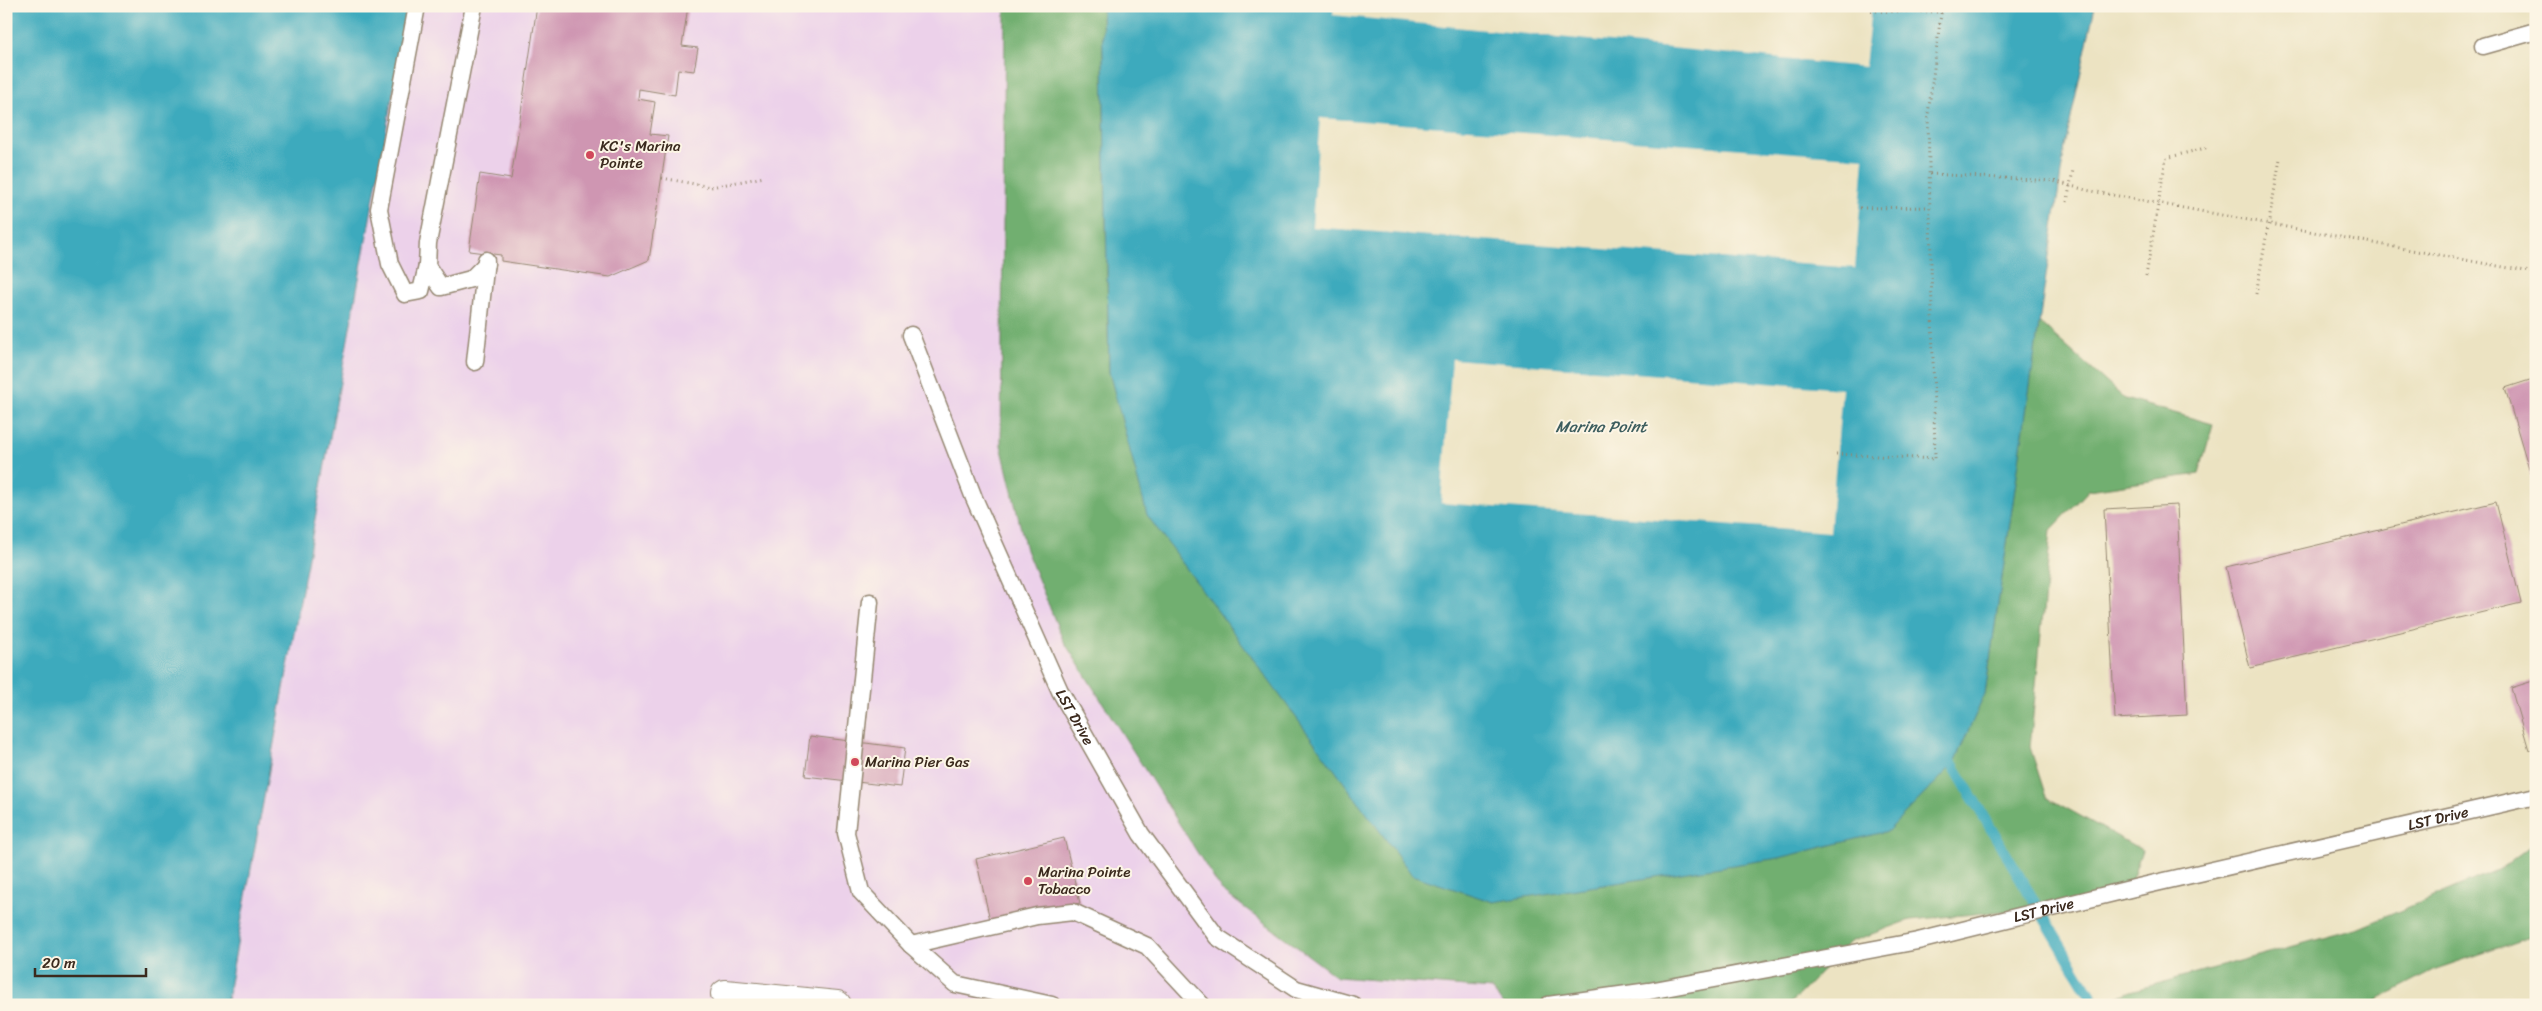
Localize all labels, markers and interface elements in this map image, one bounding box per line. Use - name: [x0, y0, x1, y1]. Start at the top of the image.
- place label: KC's Marina Pointe: [600, 133, 681, 176]
- marker: KC's Marina Pointe: [584, 149, 596, 161]
- water label: Marina Point: [1556, 412, 1648, 441]
- street label: LST Drive: [1048, 684, 1101, 751]
- place label: Marina Pier Gas: [865, 749, 969, 775]
- marker: Marina Pier Gas: [849, 756, 861, 768]
- street label: LST Drive: [2405, 799, 2471, 838]
- place label: Marina Pointe Tobacco: [1038, 859, 1130, 902]
- marker: Marina Pointe Tobacco: [1022, 875, 1034, 887]
- street label: LST Drive: [2011, 890, 2077, 930]
- scale bar: [35, 946, 146, 978]
- text: 20 m: [42, 950, 76, 976]

